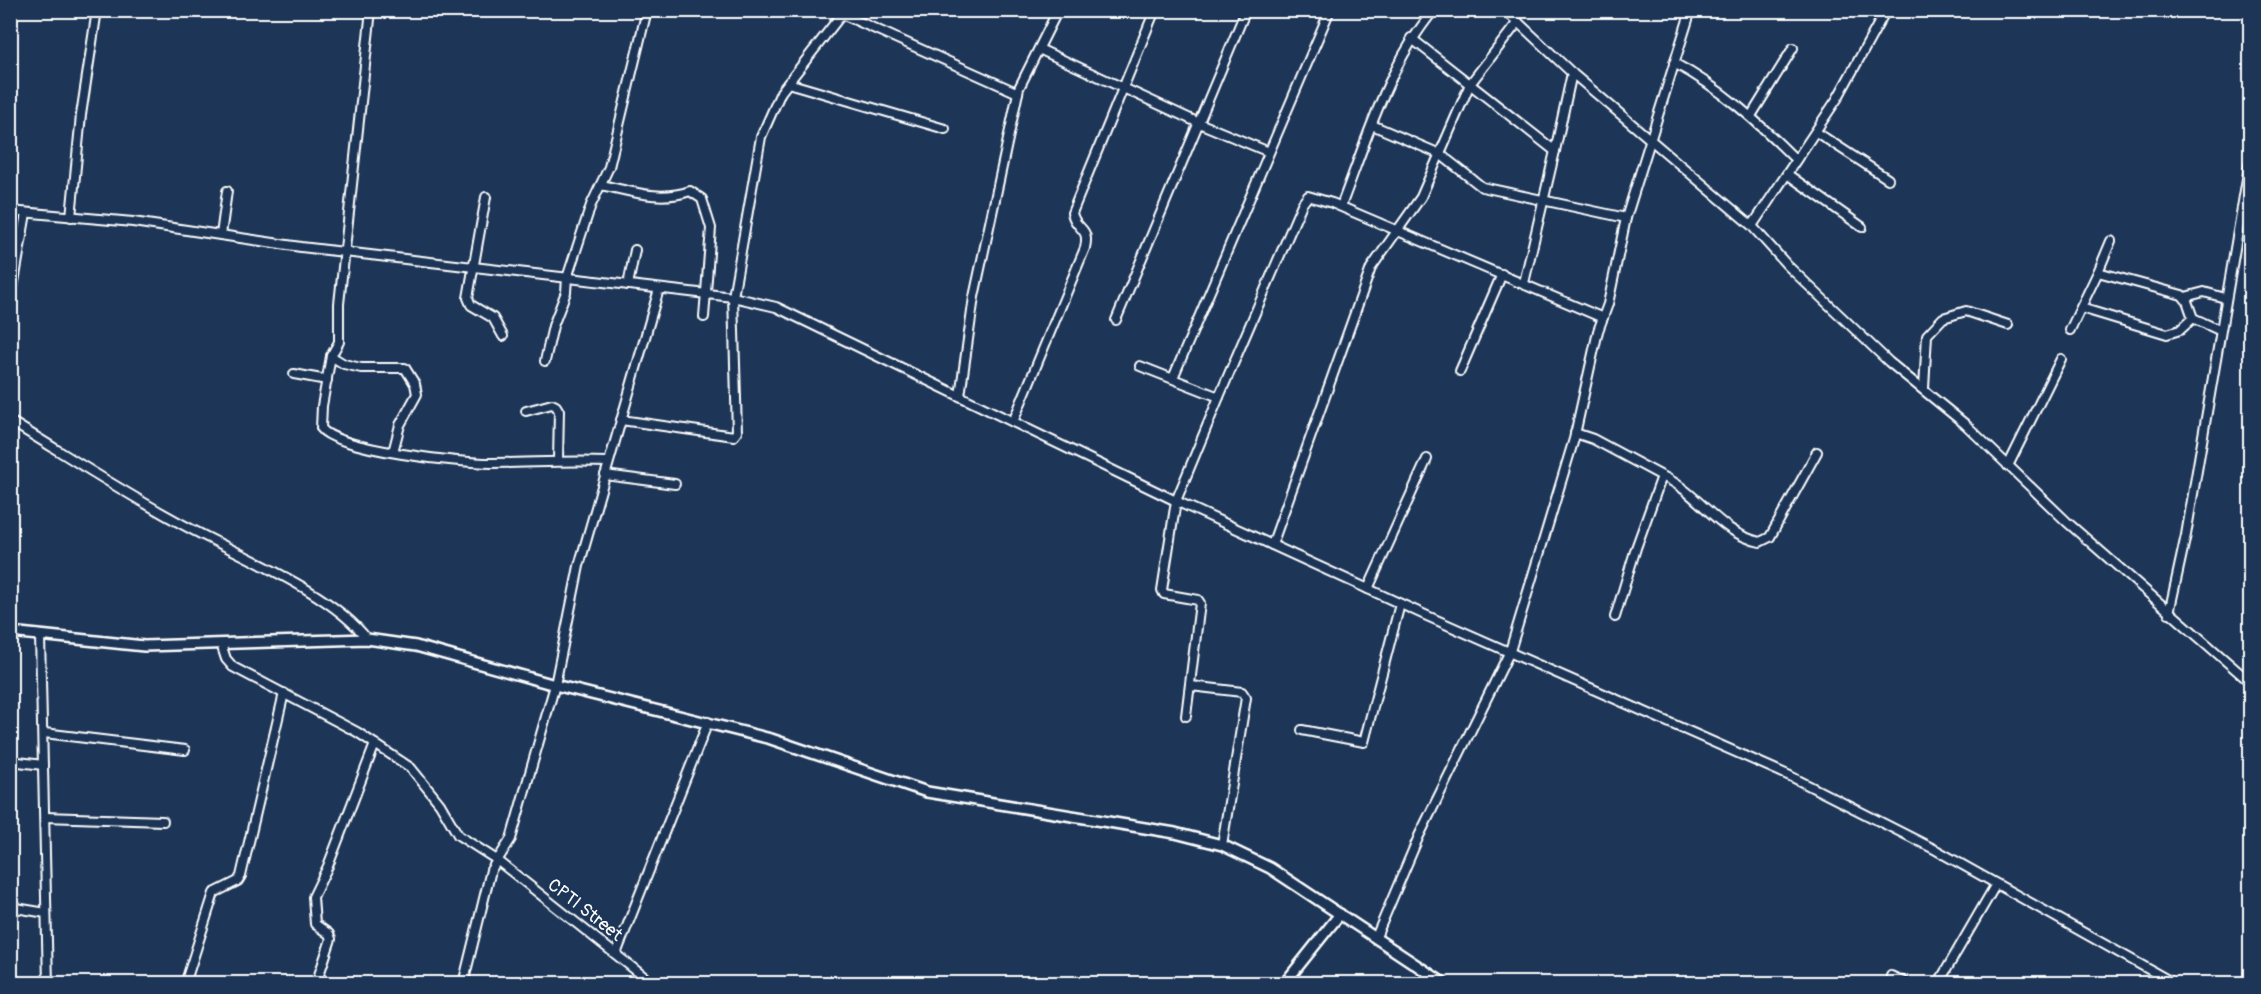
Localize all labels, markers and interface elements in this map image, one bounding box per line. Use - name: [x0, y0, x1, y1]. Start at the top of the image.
- street label: CPTI Street: [543, 874, 628, 947]

